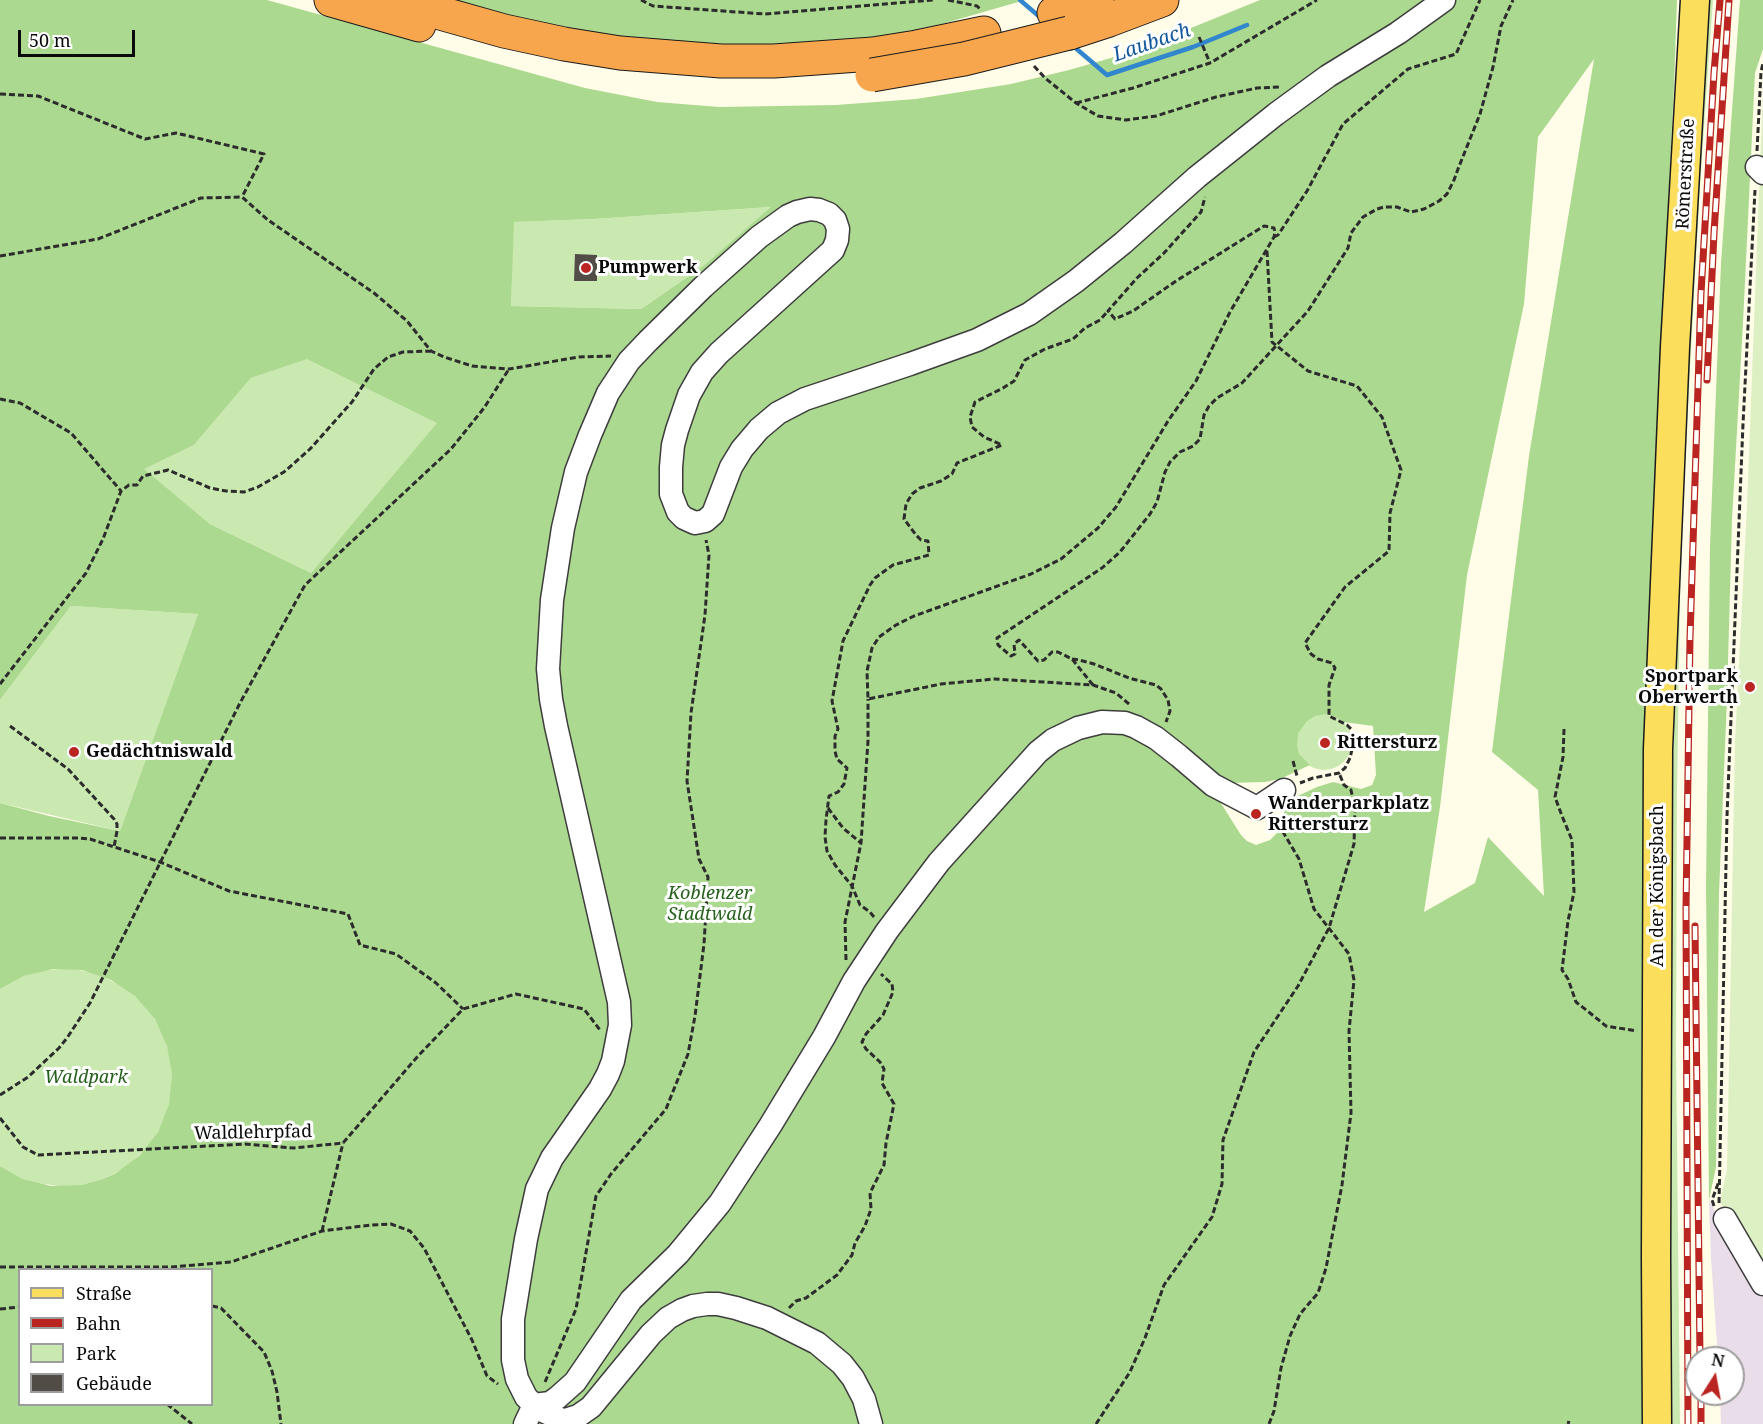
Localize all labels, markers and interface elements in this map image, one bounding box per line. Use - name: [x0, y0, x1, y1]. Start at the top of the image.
- scale bar: [21, 18, 138, 56]
- water label: Laubach: [1110, 19, 1194, 67]
- text: 50 m: [29, 28, 71, 52]
- street label: Römerstraße: [1672, 118, 1700, 230]
- place label: Pumpwerk: [598, 257, 697, 279]
- marker: Pumpwerk: [579, 261, 593, 275]
- place label: Sportpark Oberwerth: [1638, 666, 1738, 708]
- marker: Sportpark Oberwerth: [1743, 680, 1757, 694]
- place label: Rittersturz: [1337, 732, 1437, 754]
- marker: Rittersturz: [1318, 736, 1332, 750]
- place label: Gedächtniswald: [86, 741, 233, 763]
- marker: Gedächtniswald: [67, 745, 81, 759]
- place label: Wanderparkplatz Rittersturz: [1268, 793, 1429, 836]
- street label: An der Königsbach: [1647, 805, 1669, 967]
- marker: Wanderparkplatz Rittersturz: [1249, 807, 1263, 821]
- park label: Koblenzer Stadtwald: [668, 883, 752, 926]
- park label: Waldpark: [44, 1067, 128, 1089]
- street label: Waldlehrpfad: [194, 1121, 312, 1145]
- legend: [18, 1268, 213, 1406]
- text: Straße: [76, 1281, 132, 1305]
- text: Bahn: [76, 1311, 121, 1335]
- text: Park: [76, 1341, 116, 1365]
- north arrow: [1685, 1346, 1745, 1406]
- text: N: [1710, 1348, 1726, 1372]
- text: Gebäude: [76, 1371, 152, 1395]

